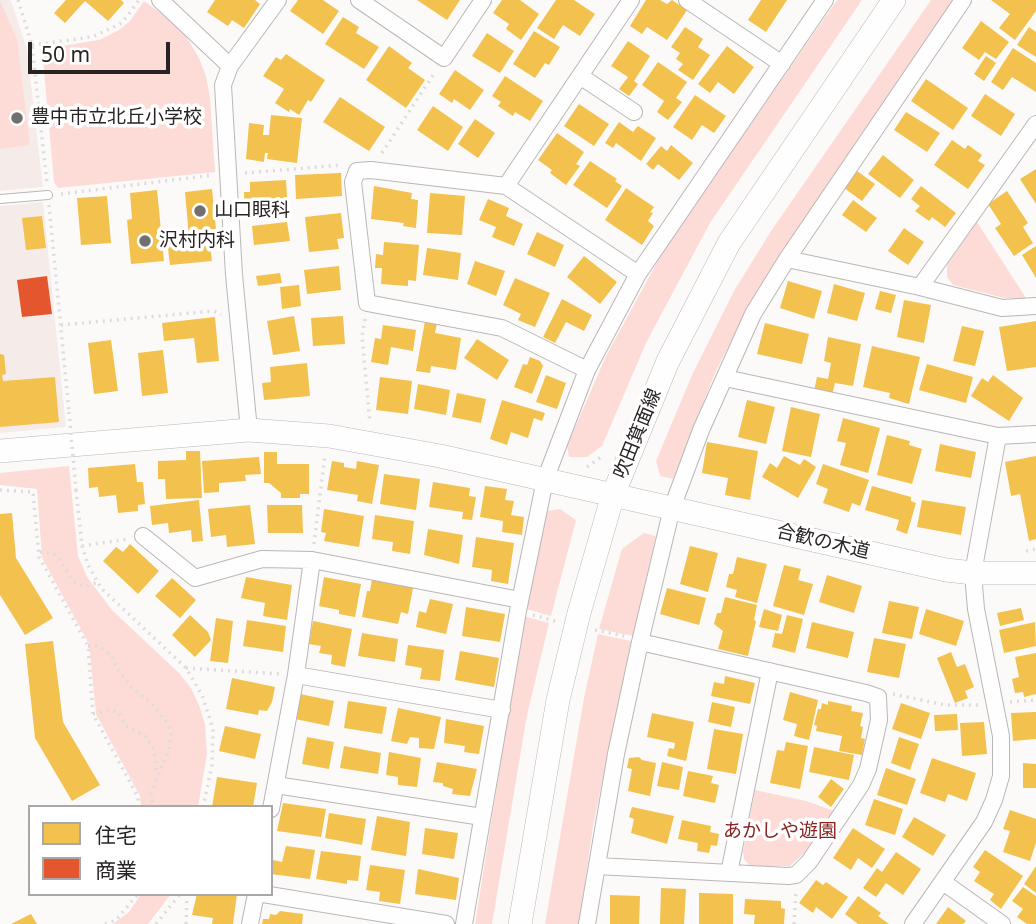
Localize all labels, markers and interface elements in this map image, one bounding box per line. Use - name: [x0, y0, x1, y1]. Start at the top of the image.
- scale bar: [32, 28, 173, 72]
- text: 50 m: [41, 40, 90, 68]
- place label: 豊中市立北丘小学校: [31, 107, 202, 129]
- marker: 豊中市立北丘小学校: [9, 110, 25, 126]
- place label: 山口眼科: [214, 200, 290, 222]
- marker: 山口眼科: [192, 203, 208, 219]
- place label: 沢村内科: [159, 230, 235, 252]
- marker: 沢村内科: [137, 233, 153, 249]
- street label: 吹田箕面線: [610, 386, 666, 482]
- street label: 合歓の木道: [774, 520, 872, 564]
- legend: [28, 805, 273, 896]
- text: 住宅: [95, 821, 137, 849]
- park label: あかしや遊園: [723, 821, 837, 843]
- text: 商業: [95, 856, 137, 884]

